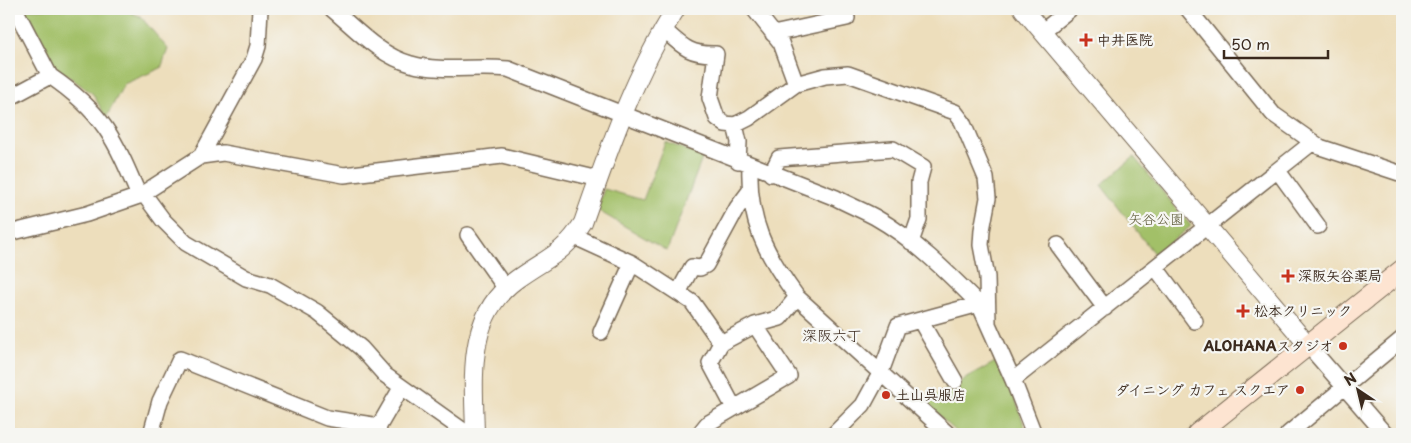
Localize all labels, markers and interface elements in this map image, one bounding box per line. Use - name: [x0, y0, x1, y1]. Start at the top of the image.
- scale bar: [1224, 28, 1327, 60]
- place label: 中井医院: [1097, 29, 1153, 50]
- text: 50 m: [1231, 32, 1270, 55]
- marker: 中井医院: [1079, 33, 1093, 47]
- park label: 矢谷公園: [1128, 208, 1184, 229]
- place label: 深阪矢谷薬局: [1298, 265, 1382, 286]
- marker: 深阪矢谷薬局: [1282, 270, 1294, 282]
- place label: 松本クリニック: [1254, 300, 1352, 321]
- marker: 松本クリニック: [1236, 304, 1250, 318]
- district label: 深阪六丁: [802, 323, 862, 346]
- place label: ALOHANAスタジオ: [1202, 335, 1333, 356]
- marker: ALOHANAスタジオ: [1337, 340, 1349, 352]
- north arrow: [1334, 366, 1384, 416]
- text: N: [1340, 367, 1361, 391]
- place label: ダイニング カフェ スクエア: [1116, 379, 1290, 400]
- place label: 土山呉服店: [896, 384, 966, 405]
- marker: ダイニング カフェ スクエア: [1294, 384, 1306, 396]
- marker: 土山呉服店: [880, 389, 892, 401]

